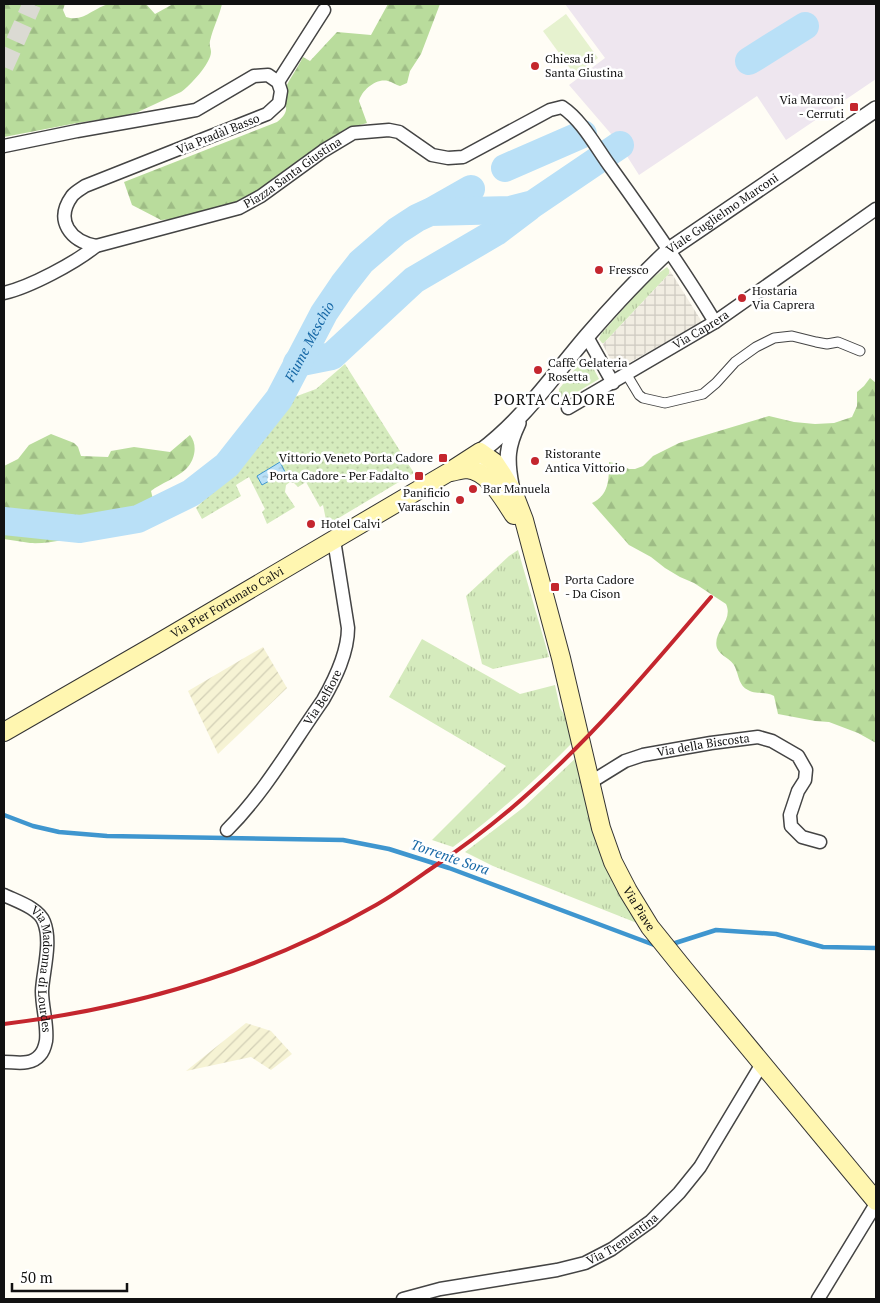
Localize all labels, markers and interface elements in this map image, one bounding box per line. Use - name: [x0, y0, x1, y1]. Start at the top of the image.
- place label: Chiesa di Santa Giustina: [545, 51, 623, 80]
- marker: Chiesa di Santa Giustina: [529, 60, 541, 72]
- place label: Via Marconi - Cerruti: [779, 92, 844, 121]
- marker: Via Marconi - Cerruti: [848, 101, 860, 113]
- street label: Via Pradàl Basso: [174, 110, 262, 157]
- street label: Piazza Santa Giustina: [241, 134, 344, 211]
- street label: Viale Guglielmo Marconi: [663, 170, 781, 257]
- place label: Fressco: [609, 262, 649, 277]
- marker: Fressco: [593, 264, 605, 276]
- place label: Hostaria Via Caprera: [752, 283, 815, 312]
- marker: Hostaria Via Caprera: [736, 292, 748, 304]
- water label: Fiume Meschio: [279, 297, 338, 386]
- street label: Via Caprera: [670, 307, 731, 352]
- place label: Caffè Gelateria Rosetta: [548, 355, 627, 384]
- marker: Caffè Gelateria Rosetta: [532, 364, 544, 376]
- district label: PORTA CADORE: [494, 389, 616, 409]
- place label: Ristorante Antica Vittorio: [545, 446, 625, 475]
- place label: Vittorio Veneto Porta Cadore: [279, 450, 433, 465]
- marker: Vittorio Veneto Porta Cadore: [437, 452, 449, 464]
- marker: Ristorante Antica Vittorio: [529, 455, 541, 467]
- place label: Porta Cadore - Per Fadalto: [269, 468, 409, 483]
- marker: Porta Cadore - Per Fadalto: [413, 470, 425, 482]
- place label: Bar Manuela: [483, 481, 550, 496]
- marker: Bar Manuela: [467, 483, 479, 495]
- place label: Panificio Varaschin: [397, 485, 450, 514]
- marker: Panificio Varaschin: [454, 494, 466, 506]
- place label: Hotel Calvi: [321, 516, 381, 531]
- marker: Hotel Calvi: [305, 518, 317, 530]
- street label: Via Pier Fortunato Calvi: [168, 563, 286, 641]
- place label: Porta Cadore - Da Cison: [565, 572, 634, 601]
- marker: Porta Cadore - Da Cison: [549, 581, 561, 593]
- street label: Via Belfiore: [300, 667, 344, 728]
- street label: Via della Biscosta: [656, 730, 750, 759]
- water label: Torrente Sora: [408, 834, 492, 879]
- street label: Via Piave: [620, 884, 658, 934]
- street label: Via Madonna di Lourdes: [28, 902, 55, 1033]
- street label: Via Trementina: [584, 1210, 661, 1268]
- scale bar: [12, 1260, 128, 1292]
- text: 50 m: [20, 1267, 53, 1287]

